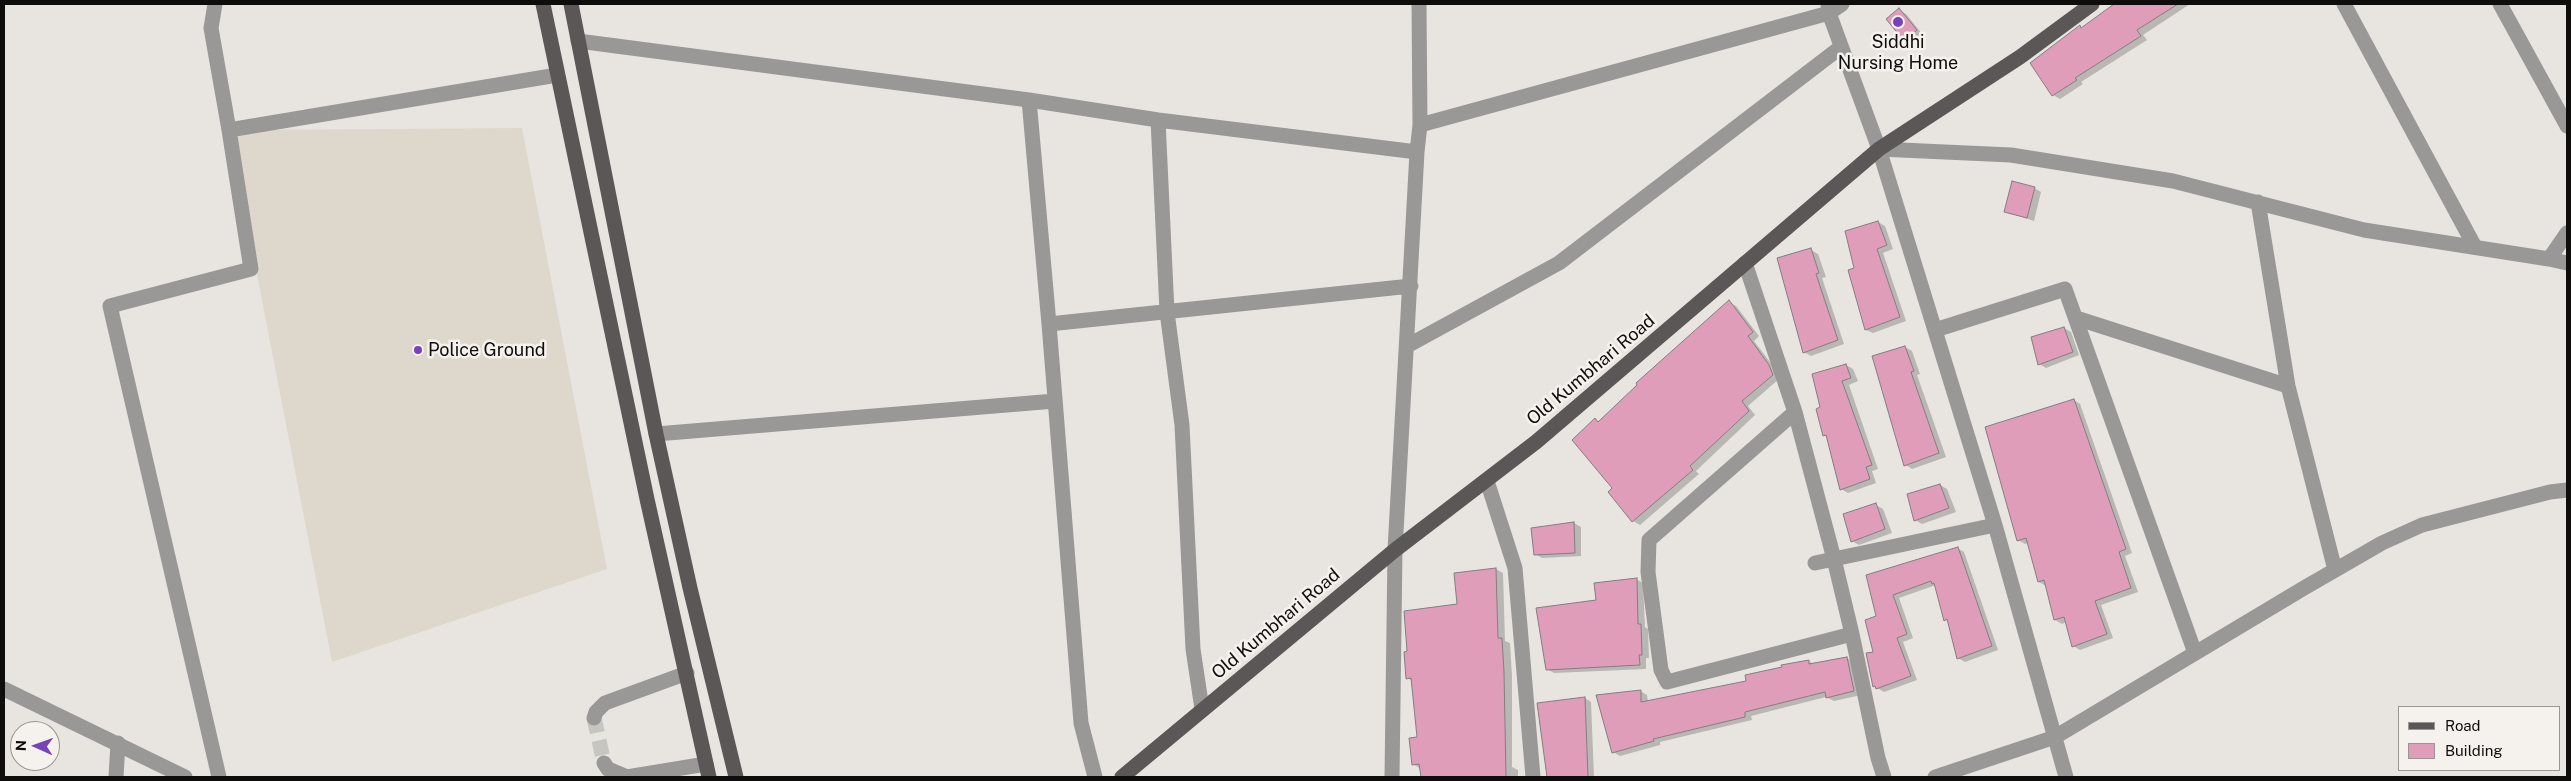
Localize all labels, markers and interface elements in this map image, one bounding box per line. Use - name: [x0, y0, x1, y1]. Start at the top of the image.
- marker: Siddhi Nursing Home: [1891, 15, 1905, 29]
- place label: Siddhi Nursing Home: [1838, 31, 1958, 74]
- street label: Old Kumbhari Road: [1523, 310, 1659, 430]
- place label: Police Ground: [428, 339, 546, 361]
- marker: Police Ground: [412, 344, 424, 356]
- street label: Old Kumbhari Road: [1208, 564, 1344, 684]
- legend: [2398, 706, 2561, 771]
- text: Road: [2445, 717, 2481, 734]
- north arrow: [10, 721, 60, 771]
- text: N: [13, 740, 29, 751]
- text: Building: [2445, 742, 2503, 759]

